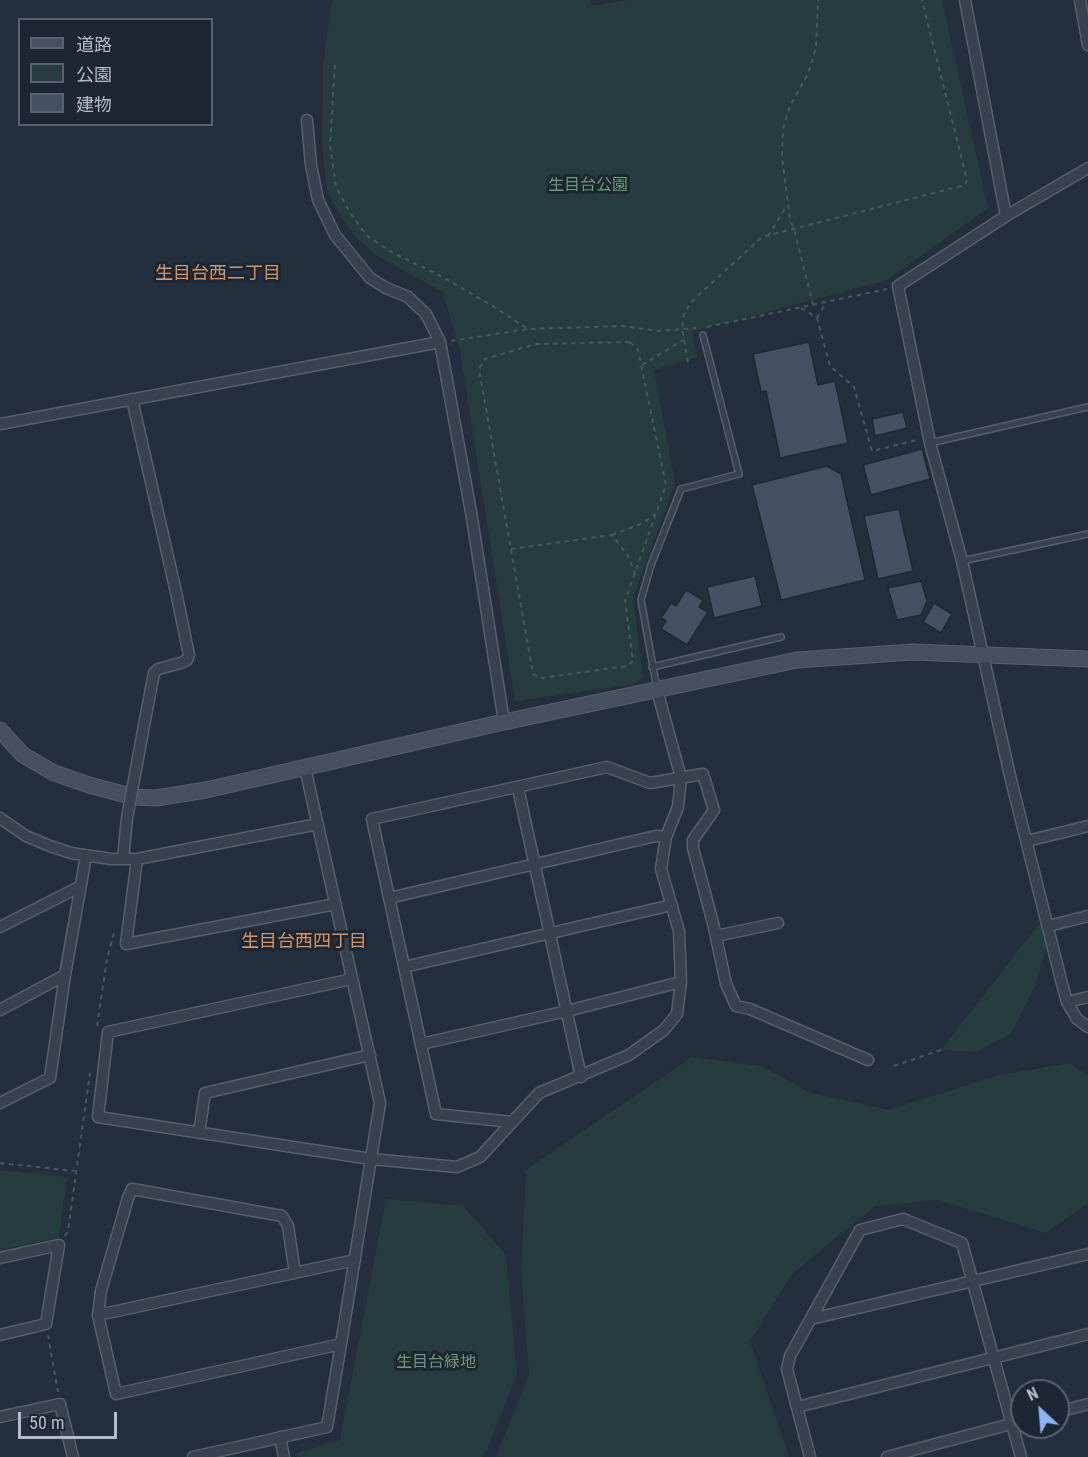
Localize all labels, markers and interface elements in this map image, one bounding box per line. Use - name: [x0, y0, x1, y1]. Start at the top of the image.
- legend: [18, 18, 213, 126]
- text: 道路: [76, 34, 112, 55]
- text: 公園: [76, 64, 112, 85]
- text: 建物: [76, 94, 112, 115]
- park label: 生目台公園: [548, 176, 628, 196]
- district label: 生目台西二丁目: [155, 263, 281, 285]
- district label: 生目台西四丁目: [241, 931, 367, 953]
- park label: 生目台緑地: [396, 1353, 476, 1373]
- north arrow: [1010, 1379, 1070, 1439]
- text: N: [1024, 1383, 1041, 1405]
- scale bar: [21, 1400, 120, 1438]
- text: 50 m: [29, 1412, 64, 1433]

